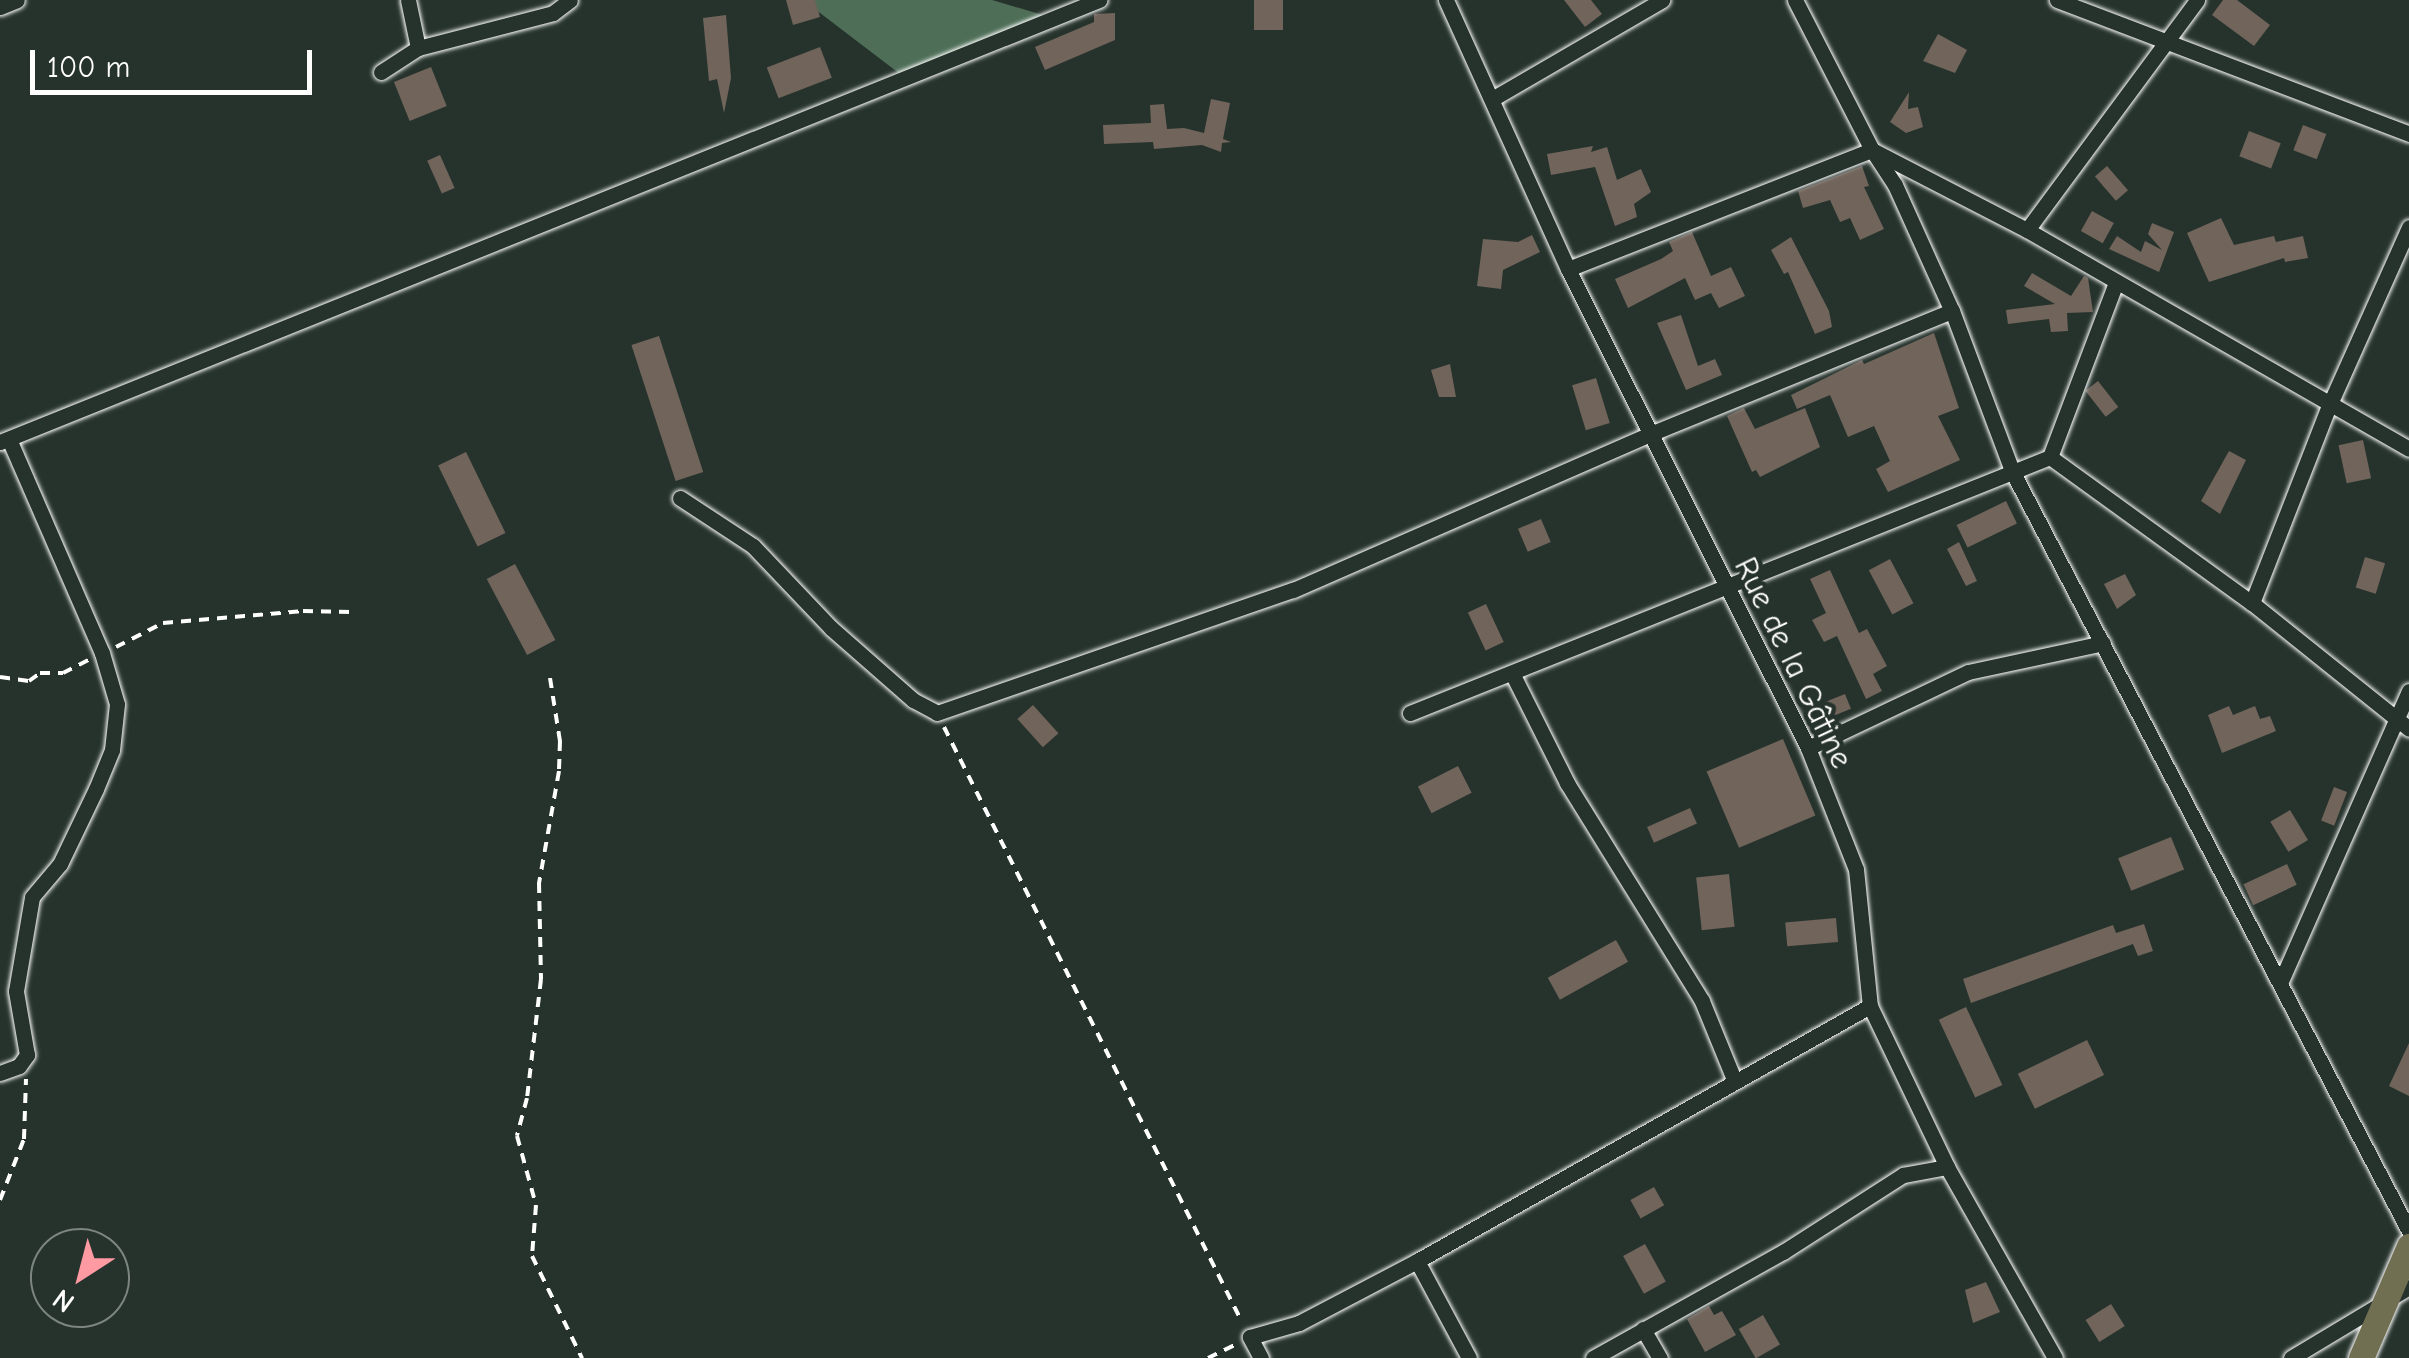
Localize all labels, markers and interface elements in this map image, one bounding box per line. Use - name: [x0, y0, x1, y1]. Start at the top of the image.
- scale bar: [35, 30, 318, 92]
- text: 100 m: [47, 50, 130, 85]
- street label: Rue de la Gâtine: [1725, 551, 1861, 775]
- north arrow: [30, 1228, 130, 1328]
- text: N: [47, 1282, 80, 1319]

